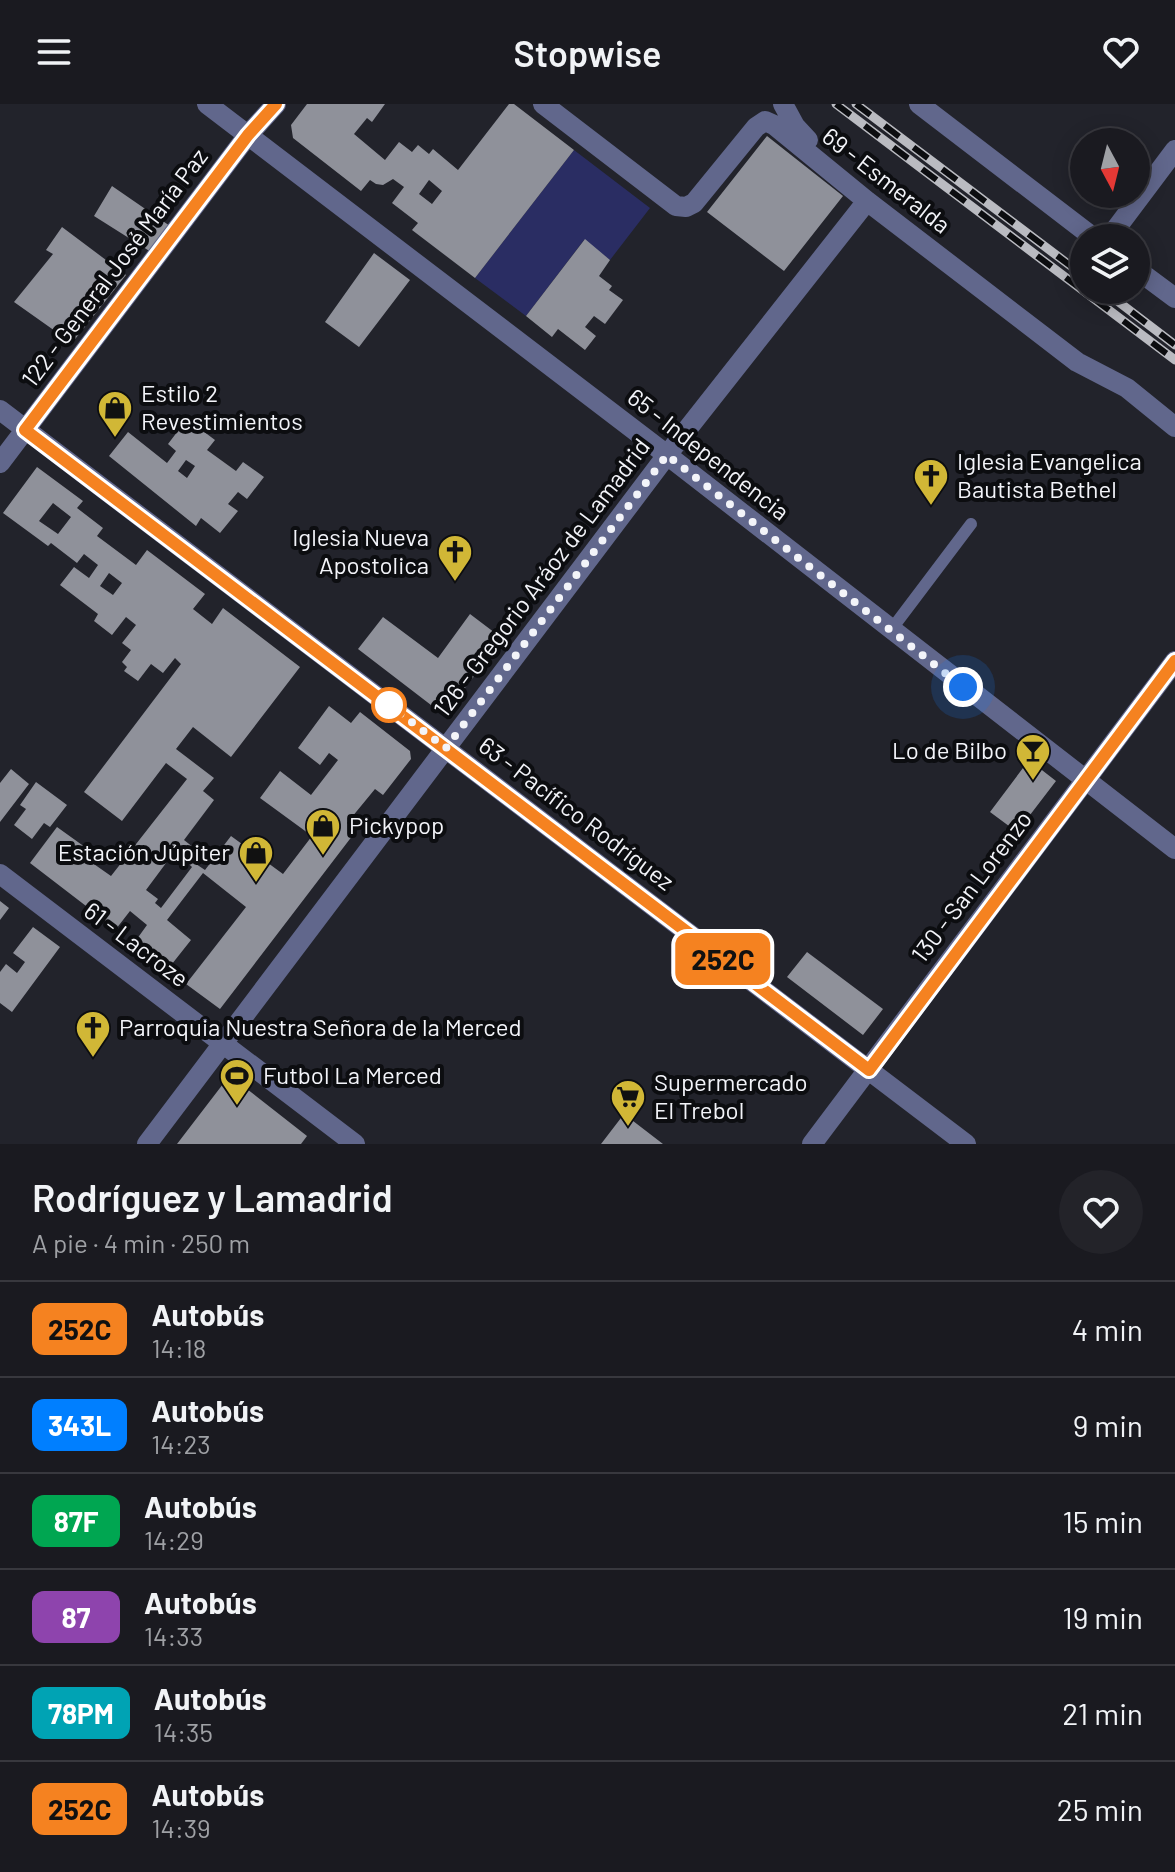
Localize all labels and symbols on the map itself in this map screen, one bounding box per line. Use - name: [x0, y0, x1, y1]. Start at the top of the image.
- street label: 69 - Esmeralda: [817, 121, 957, 239]
- north arrow: [1070, 128, 1150, 208]
- street label: 122 - General José María Paz: [15, 142, 213, 392]
- place label: Estilo 2 Revestimientos: [141, 378, 303, 435]
- street label: 65 - Independencia: [622, 382, 795, 526]
- shop icon: Estilo 2 Revestimientos: [96, 389, 134, 439]
- street label: 126 - Gregorio Aráoz de Lamadrid: [427, 432, 655, 722]
- place label: Iglesia Evangelica Bautista Bethel: [957, 446, 1142, 503]
- church icon: Iglesia Evangelica Bautista Bethel: [912, 457, 950, 507]
- place label: Iglesia Nueva Apostolica: [292, 522, 429, 579]
- church icon: Iglesia Nueva Apostolica: [436, 533, 474, 583]
- your location: [943, 667, 983, 707]
- unlabelled marker: [372, 688, 406, 722]
- street label: 63 - Pacífico Rodríguez: [474, 730, 680, 896]
- bar icon: Lo de Bilbo: [1014, 732, 1052, 782]
- place label: Lo de Bilbo: [892, 735, 1007, 764]
- street label: 130 - San Lorenzo: [904, 805, 1037, 968]
- shop icon: Pickypop: [304, 807, 342, 857]
- place label: Pickypop: [349, 810, 444, 839]
- shop icon: Estación Júpiter: [237, 834, 275, 884]
- place label: Estación Júpiter: [58, 837, 230, 866]
- street label: 61 - Lacroze: [79, 895, 195, 992]
- line badge: 252C: [667, 933, 779, 985]
- church icon: Parroquia Nuestra Señora de la Merced: [74, 1009, 112, 1059]
- place label: Parroquia Nuestra Señora de la Merced: [119, 1012, 522, 1041]
- sports icon: Futbol La Merced: [218, 1057, 256, 1107]
- place label: Futbol La Merced: [263, 1060, 442, 1089]
- place label: Supermercado El Trebol: [654, 1067, 808, 1124]
- supermarket icon: Supermercado El Trebol: [609, 1078, 647, 1128]

